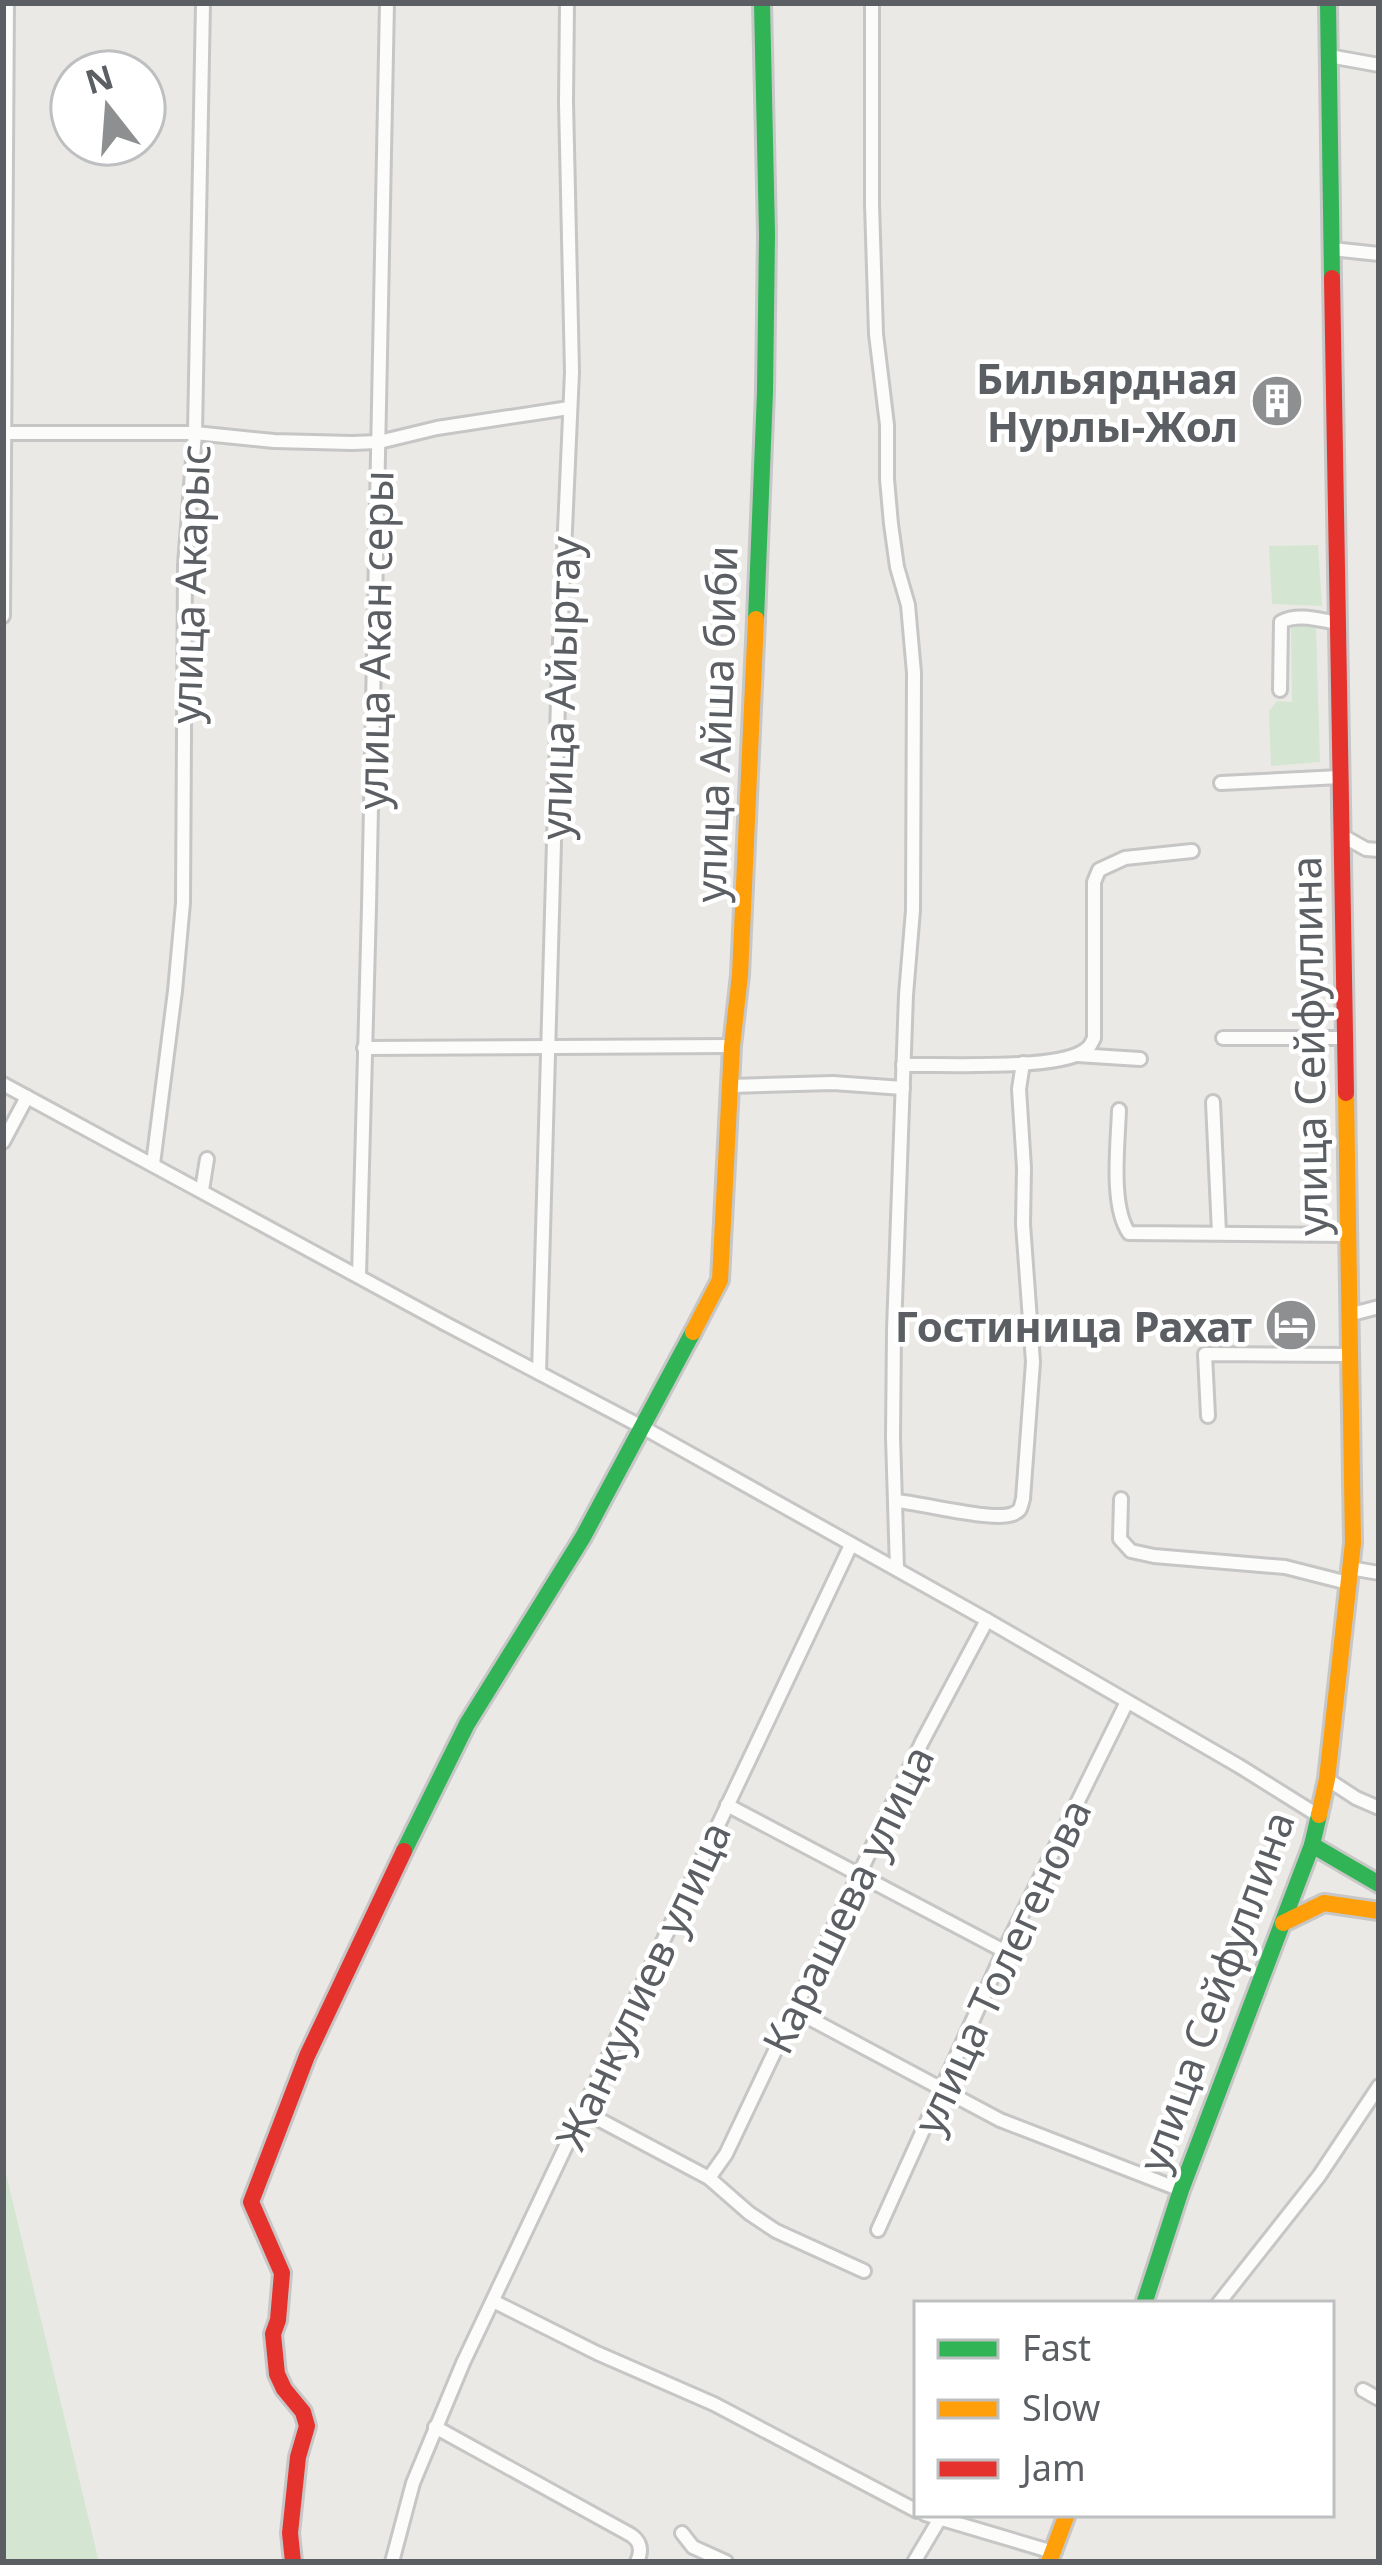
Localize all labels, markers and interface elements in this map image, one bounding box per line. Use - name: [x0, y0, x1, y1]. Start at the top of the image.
- north arrow: [48, 48, 168, 168]
- text: N: [80, 53, 118, 104]
- place label: Бильярдная Нурлы-Жол: [976, 349, 1238, 454]
- building icon: Бильярдная Нурлы-Жол: [1249, 373, 1305, 429]
- street label: улица Акарыс: [156, 443, 222, 725]
- street label: улица Акан серы: [343, 470, 405, 810]
- street label: улица Айыртау: [525, 535, 593, 841]
- street label: улица Айша биби: [680, 545, 750, 903]
- street label: улица Сейфуллина: [1276, 856, 1340, 1236]
- place label: Гостиница Рахат: [895, 1297, 1252, 1354]
- hotel icon: Гостиница Рахат: [1263, 1297, 1319, 1353]
- street label: Карашева улица: [748, 1736, 946, 2062]
- street label: улица Толегенова: [898, 1789, 1104, 2143]
- street label: улица Сейфуллина: [1123, 1803, 1307, 2179]
- street label: Жанкулиев улица: [541, 1812, 743, 2158]
- legend: [914, 2301, 1334, 2517]
- text: Fast: [1022, 2323, 1091, 2372]
- text: Slow: [1022, 2383, 1100, 2432]
- text: Jam: [1019, 2443, 1086, 2492]

